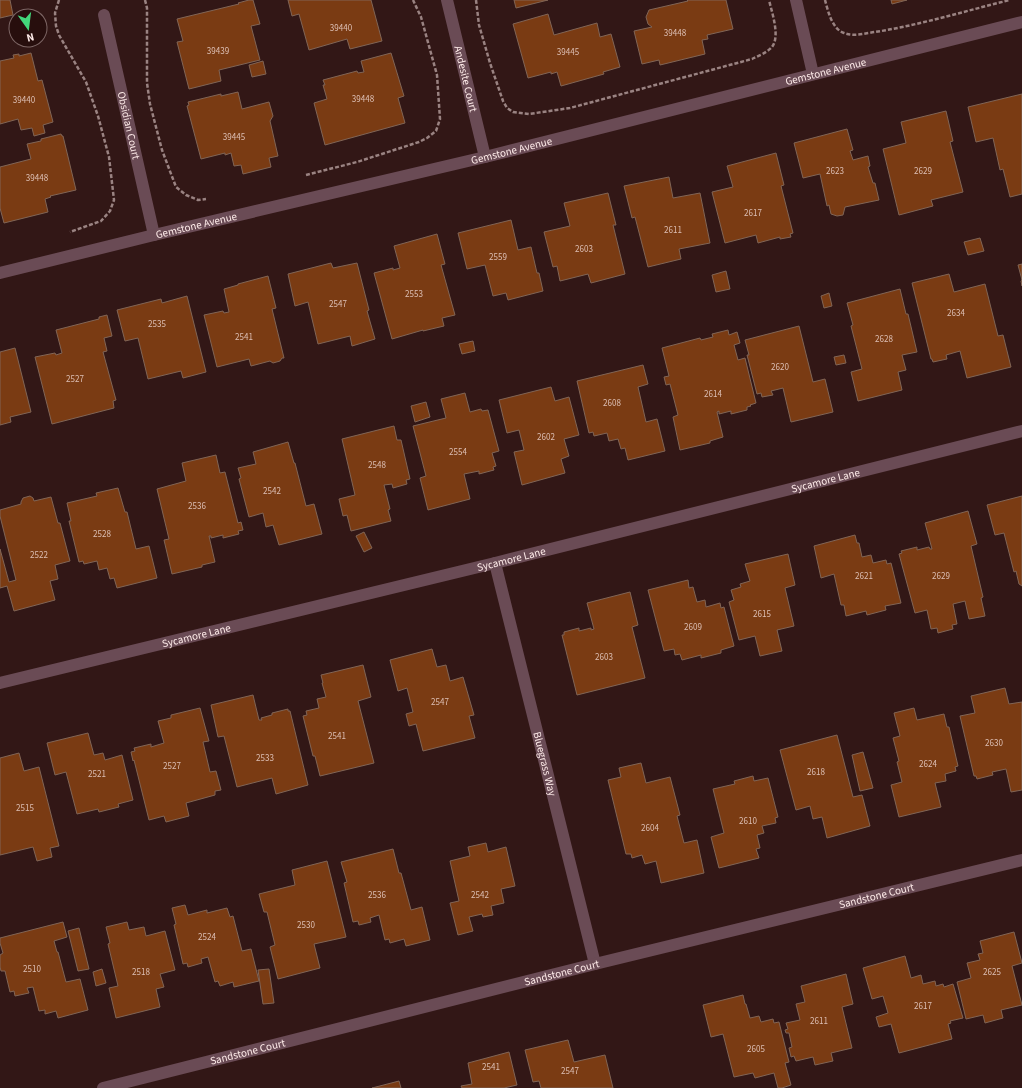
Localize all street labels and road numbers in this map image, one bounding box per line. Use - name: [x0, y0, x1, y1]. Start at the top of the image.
- street label: Andesite Court: [451, 44, 481, 114]
- street label: Gemstone Avenue: [784, 54, 868, 89]
- street label: Obsidian Court: [114, 90, 144, 161]
- street label: Gemstone Avenue: [469, 133, 554, 168]
- street label: Gemstone Avenue: [154, 208, 239, 242]
- street label: Sycamore Lane: [790, 464, 862, 496]
- street label: Sycamore Lane: [475, 543, 548, 575]
- street label: Sycamore Lane: [160, 620, 233, 651]
- street label: Bluegrass Way: [530, 730, 560, 798]
- street label: Sandstone Court: [837, 879, 916, 912]
- street label: Sandstone Court: [522, 956, 601, 989]
- street label: Sandstone Court: [208, 1035, 287, 1068]

